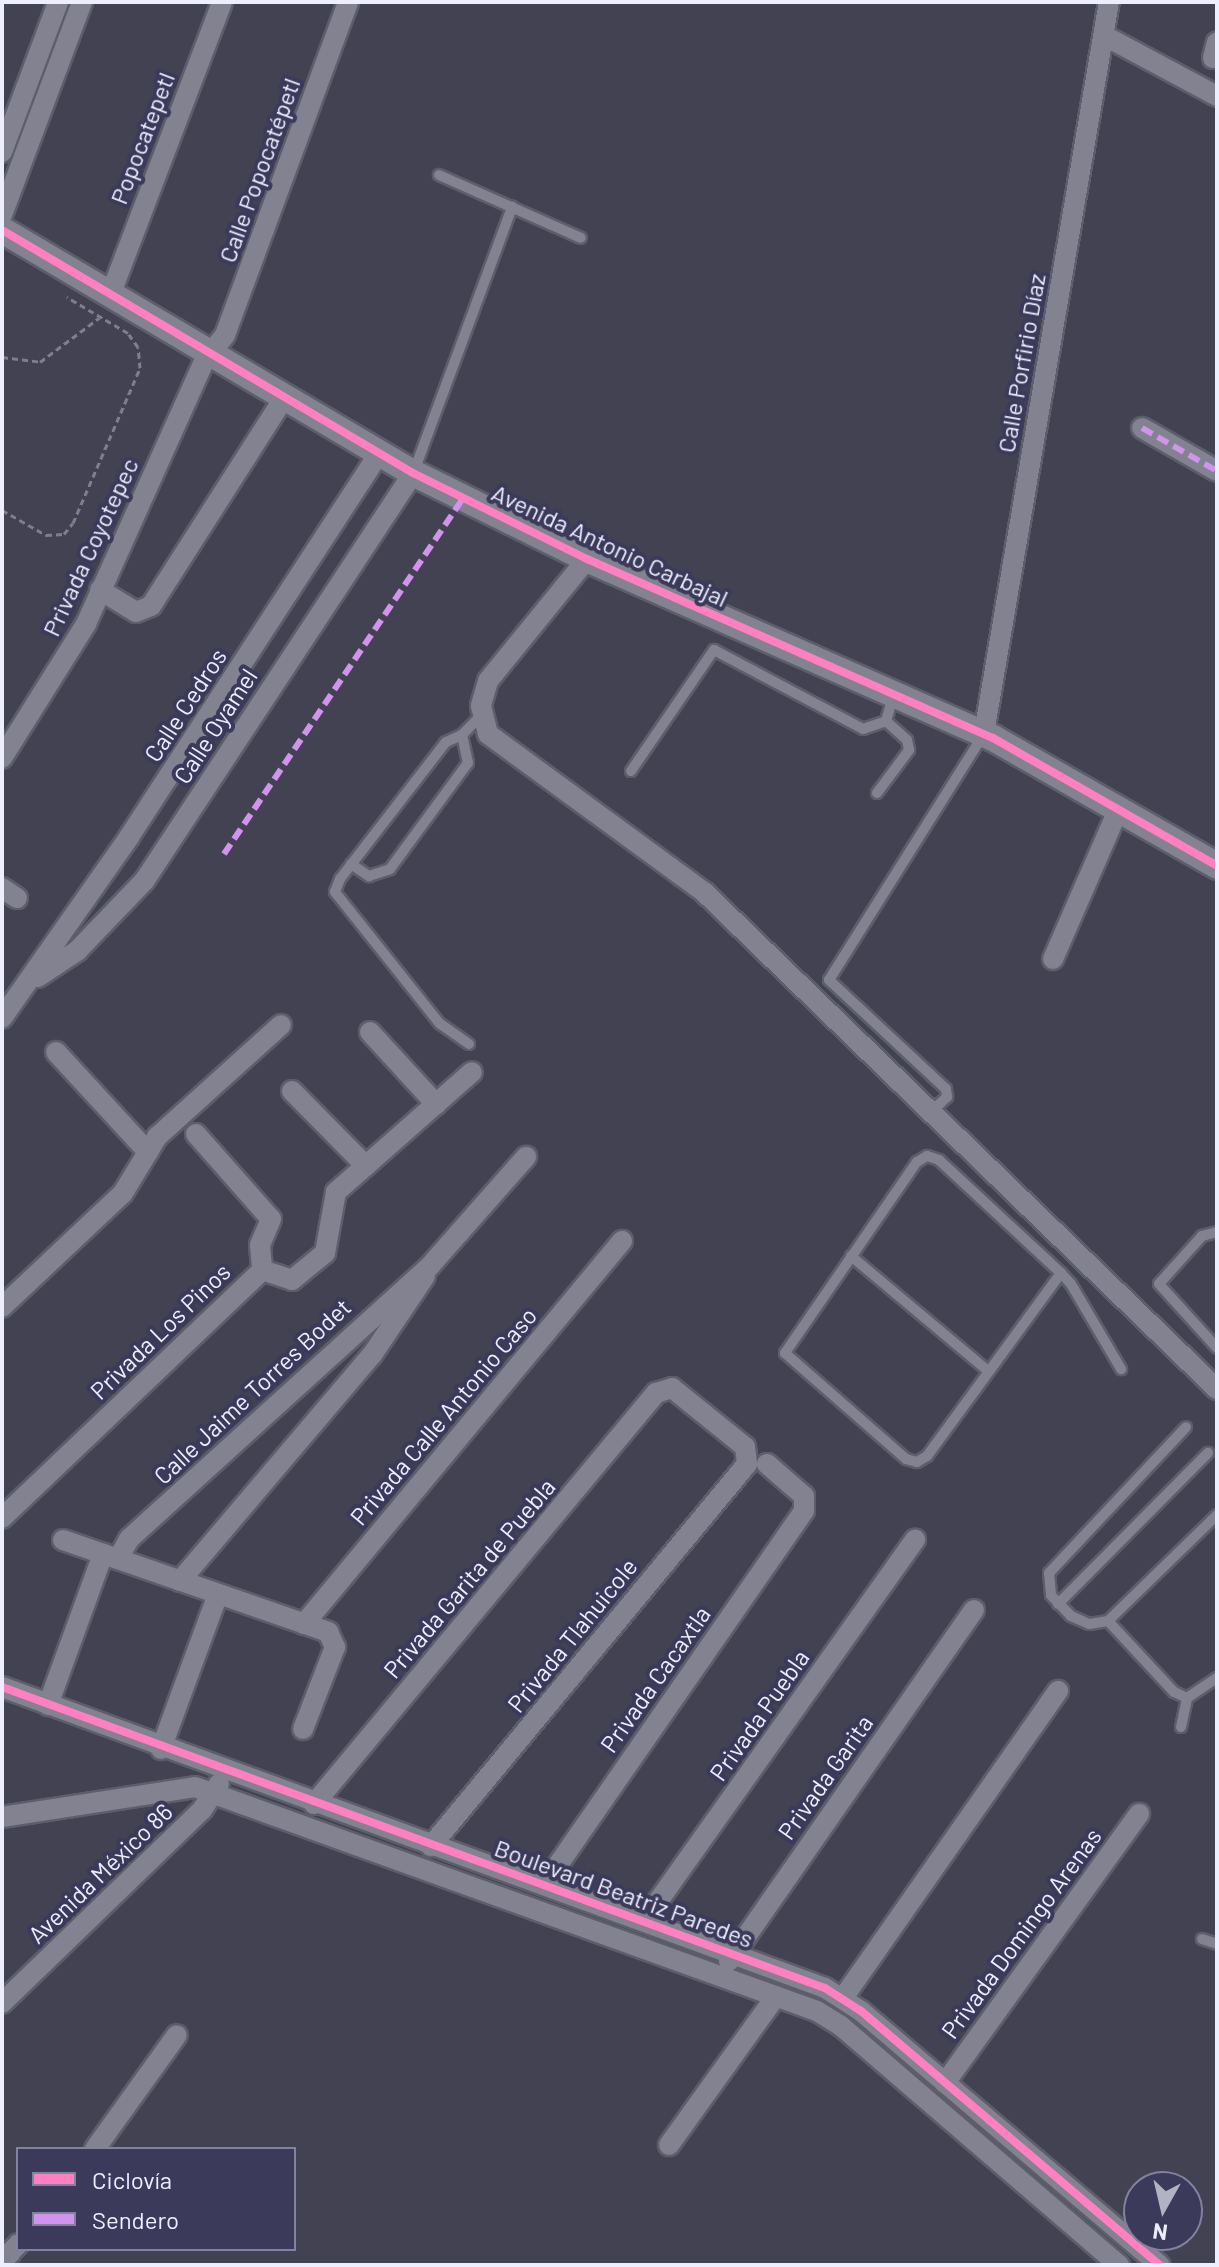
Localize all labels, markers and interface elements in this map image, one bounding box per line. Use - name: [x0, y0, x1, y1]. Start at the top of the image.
- street label: Popocatepetl: [104, 68, 180, 208]
- street label: Calle Popocatépetl: [212, 74, 306, 266]
- street label: Calle Porfirio Díaz: [991, 271, 1051, 455]
- street label: Privada Coyotepec: [36, 454, 144, 640]
- street label: Avenida Antonio Carbajal: [487, 478, 733, 612]
- street label: Calle Cedros: [138, 643, 232, 767]
- street label: Calle Oyamel: [167, 663, 263, 789]
- street label: Privada Los Pinos: [84, 1257, 236, 1405]
- street label: Calle Jaime Torres Bodet: [148, 1292, 356, 1490]
- street label: Privada Calle Antonio Caso: [344, 1301, 542, 1531]
- street label: Privada Garita de Puebla: [377, 1472, 561, 1684]
- street label: Privada Tlahuicole: [501, 1552, 643, 1718]
- street label: Privada Cacaxtla: [594, 1600, 716, 1758]
- street label: Privada Puebla: [703, 1644, 815, 1786]
- street label: Privada Garita: [772, 1709, 878, 1845]
- street label: Avenida México 86: [22, 1797, 178, 1949]
- street label: Privada Domingo Arenas: [935, 1822, 1107, 2044]
- street label: Boulevard Beatriz Paredes: [491, 1833, 757, 1953]
- legend: [16, 2147, 296, 2251]
- text: Ciclovía: [92, 2165, 172, 2194]
- north arrow: [1123, 2171, 1203, 2251]
- text: Sendero: [92, 2205, 179, 2234]
- text: N: [1151, 2219, 1169, 2247]

